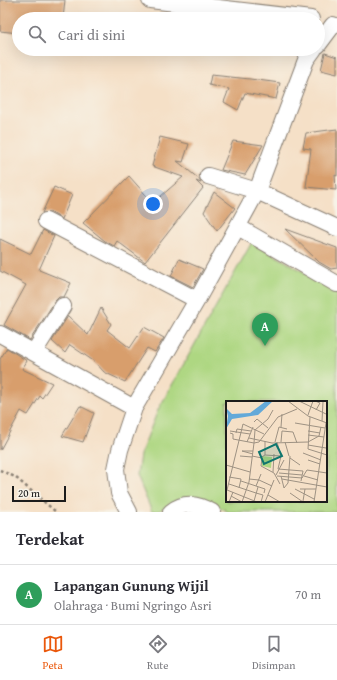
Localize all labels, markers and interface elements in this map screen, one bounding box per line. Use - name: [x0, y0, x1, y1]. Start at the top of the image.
- search box: [12, 12, 325, 56]
- icon: search: [26, 23, 48, 45]
- text: Cari di sini: [58, 24, 125, 45]
- your location: [143, 194, 163, 214]
- pin: A: [252, 313, 278, 346]
- inset map: [226, 401, 327, 502]
- scale bar: [12, 484, 66, 503]
- text: 20 m: [18, 485, 40, 501]
- text: Terdekat: [16, 526, 84, 551]
- text: Lapangan Gunung Wijil: [54, 575, 209, 596]
- text: A: [25, 585, 33, 604]
- text: 70 m: [295, 585, 321, 604]
- text: Olahraga · Bumi Ngringo Asri: [54, 596, 212, 615]
- tab: Peta: [42, 633, 64, 673]
- tab: Rute: [147, 633, 169, 673]
- tab: Disimpan: [252, 633, 295, 673]

